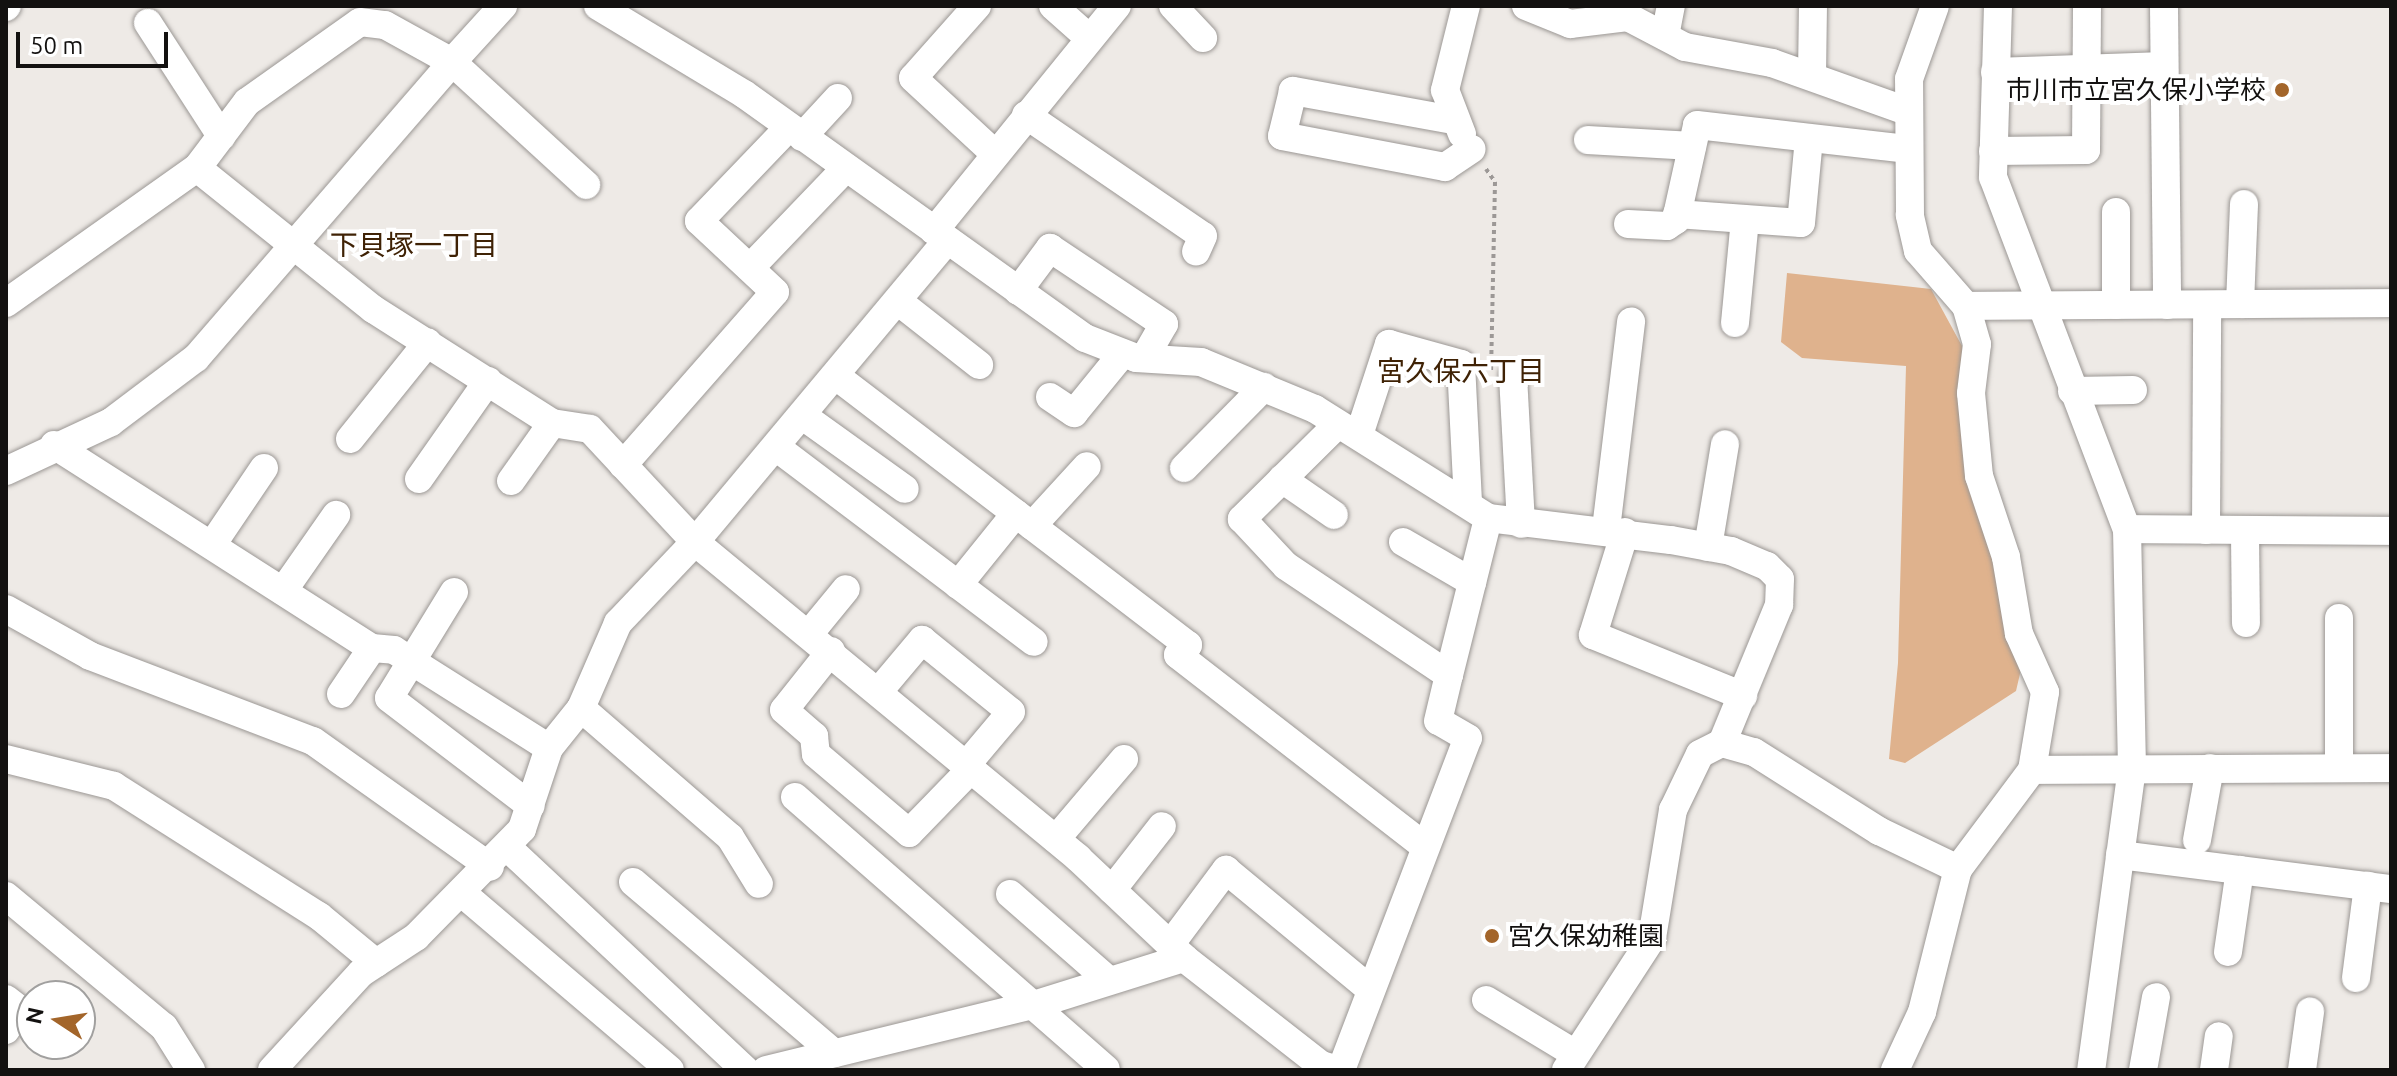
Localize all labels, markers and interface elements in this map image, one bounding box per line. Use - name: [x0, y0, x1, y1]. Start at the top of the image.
- scale bar: [20, 16, 172, 66]
- text: 50 m: [30, 32, 83, 59]
- place label: 市川市立宮久保小学校: [2006, 74, 2266, 106]
- marker: 市川市立宮久保小学校: [2273, 81, 2291, 99]
- district label: 下貝塚一丁目: [330, 228, 498, 262]
- district label: 宮久保六丁目: [1377, 354, 1545, 388]
- place label: 宮久保幼稚園: [1508, 920, 1664, 952]
- marker: 宮久保幼稚園: [1483, 927, 1501, 945]
- north arrow: [16, 980, 96, 1060]
- text: N: [20, 1005, 48, 1026]

